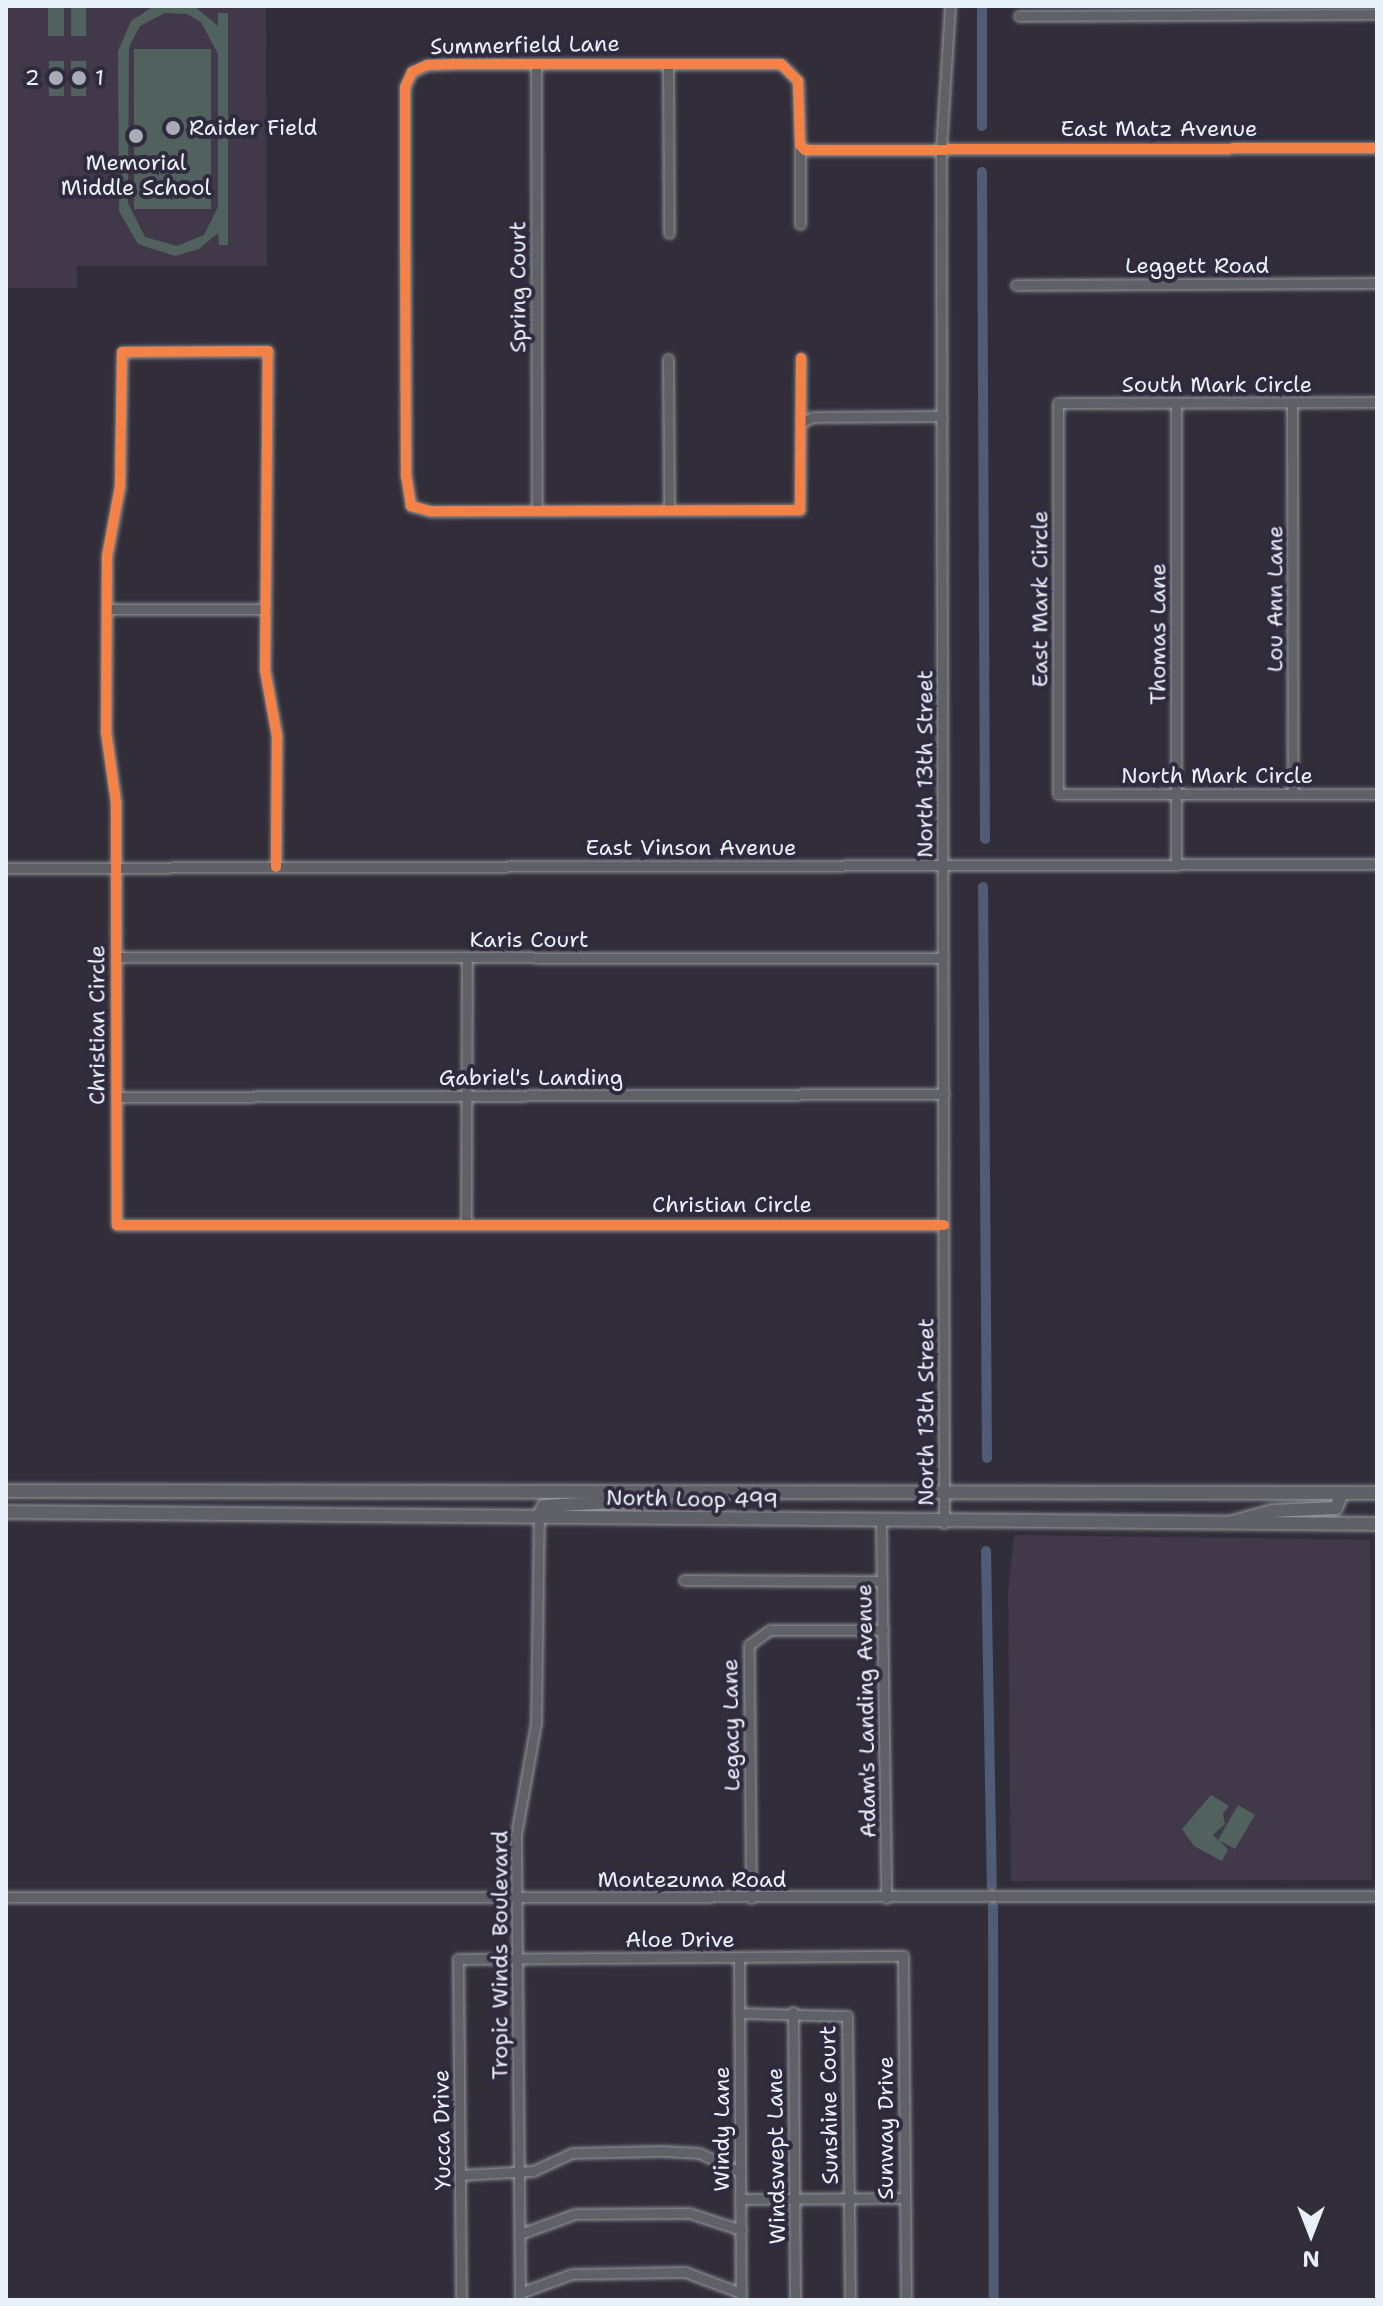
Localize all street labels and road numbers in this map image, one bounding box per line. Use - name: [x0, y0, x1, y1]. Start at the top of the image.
- street label: Summerfield Lane: [430, 30, 620, 60]
- street label: East Matz Avenue: [1061, 116, 1257, 142]
- street label: Spring Court: [505, 221, 531, 353]
- street label: Leggett Road: [1125, 253, 1269, 279]
- street label: South Mark Circle: [1122, 372, 1312, 398]
- street label: East Mark Circle: [1027, 511, 1053, 687]
- street label: Lou Ann Lane: [1262, 526, 1288, 672]
- street label: Thomas Lane: [1145, 563, 1171, 705]
- street label: North 13th Street: [912, 670, 938, 858]
- street label: North Mark Circle: [1121, 763, 1313, 789]
- street label: East Vinson Avenue: [585, 835, 797, 861]
- street label: Karis Court: [469, 927, 589, 953]
- street label: Christian Circle: [84, 945, 110, 1105]
- street label: Gabriel's Landing: [439, 1065, 623, 1091]
- street label: Christian Circle: [652, 1192, 812, 1218]
- street label: North 13th Street: [913, 1318, 939, 1506]
- street label: North Loop 499: [606, 1484, 778, 1514]
- street label: Adam's Landing Avenue: [851, 1584, 881, 1838]
- street label: Legacy Lane: [717, 1658, 745, 1792]
- street label: Tropic Winds Boulevard: [487, 1830, 513, 2080]
- street label: Montezuma Road: [597, 1867, 787, 1893]
- street label: Aloe Drive: [625, 1927, 735, 1953]
- street label: Sunshine Court: [814, 2025, 844, 2185]
- street label: Sunway Drive: [873, 2056, 899, 2200]
- street label: Windy Lane: [709, 2066, 735, 2192]
- street label: Windswept Lane: [761, 2067, 791, 2245]
- street label: Yucca Drive: [428, 2069, 456, 2191]

